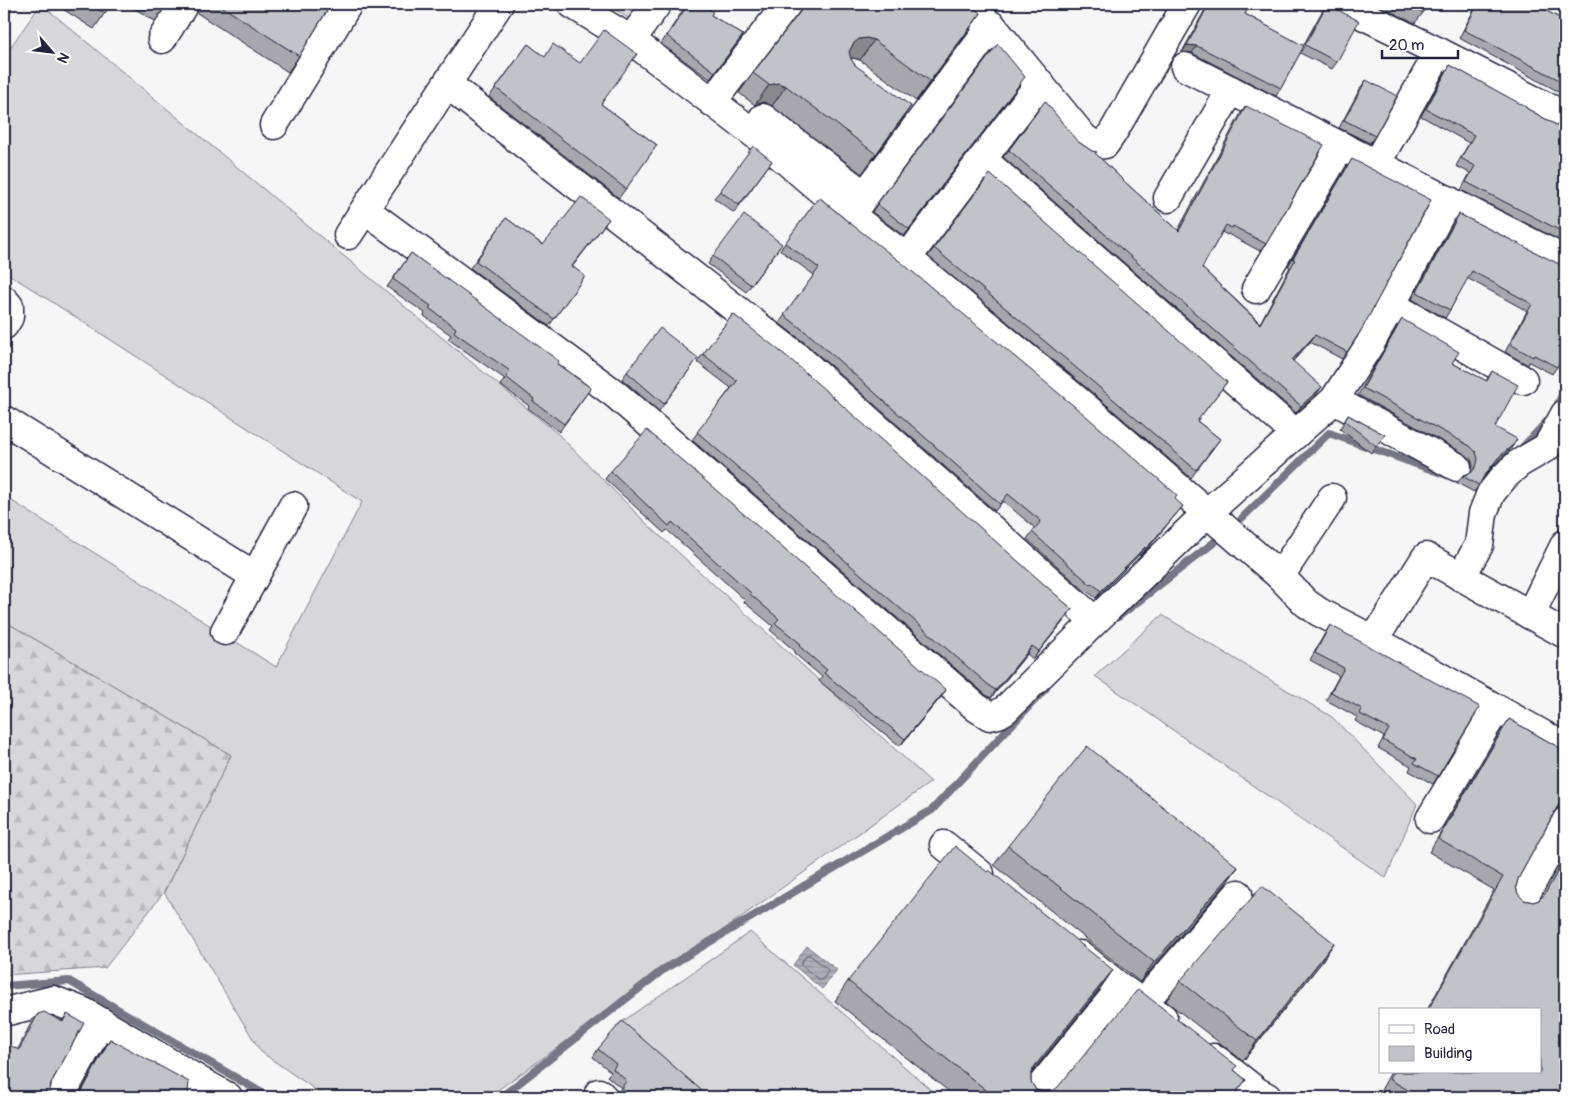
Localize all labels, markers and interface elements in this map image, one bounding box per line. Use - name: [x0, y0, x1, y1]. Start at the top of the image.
- north arrow: [28, 28, 78, 78]
- scale bar: [1382, 28, 1458, 60]
- text: 20 m: [1389, 36, 1424, 55]
- text: N: [53, 50, 73, 66]
- legend: [1379, 1008, 1542, 1074]
- text: Road: [1424, 1020, 1455, 1039]
- text: Building: [1424, 1044, 1472, 1063]

